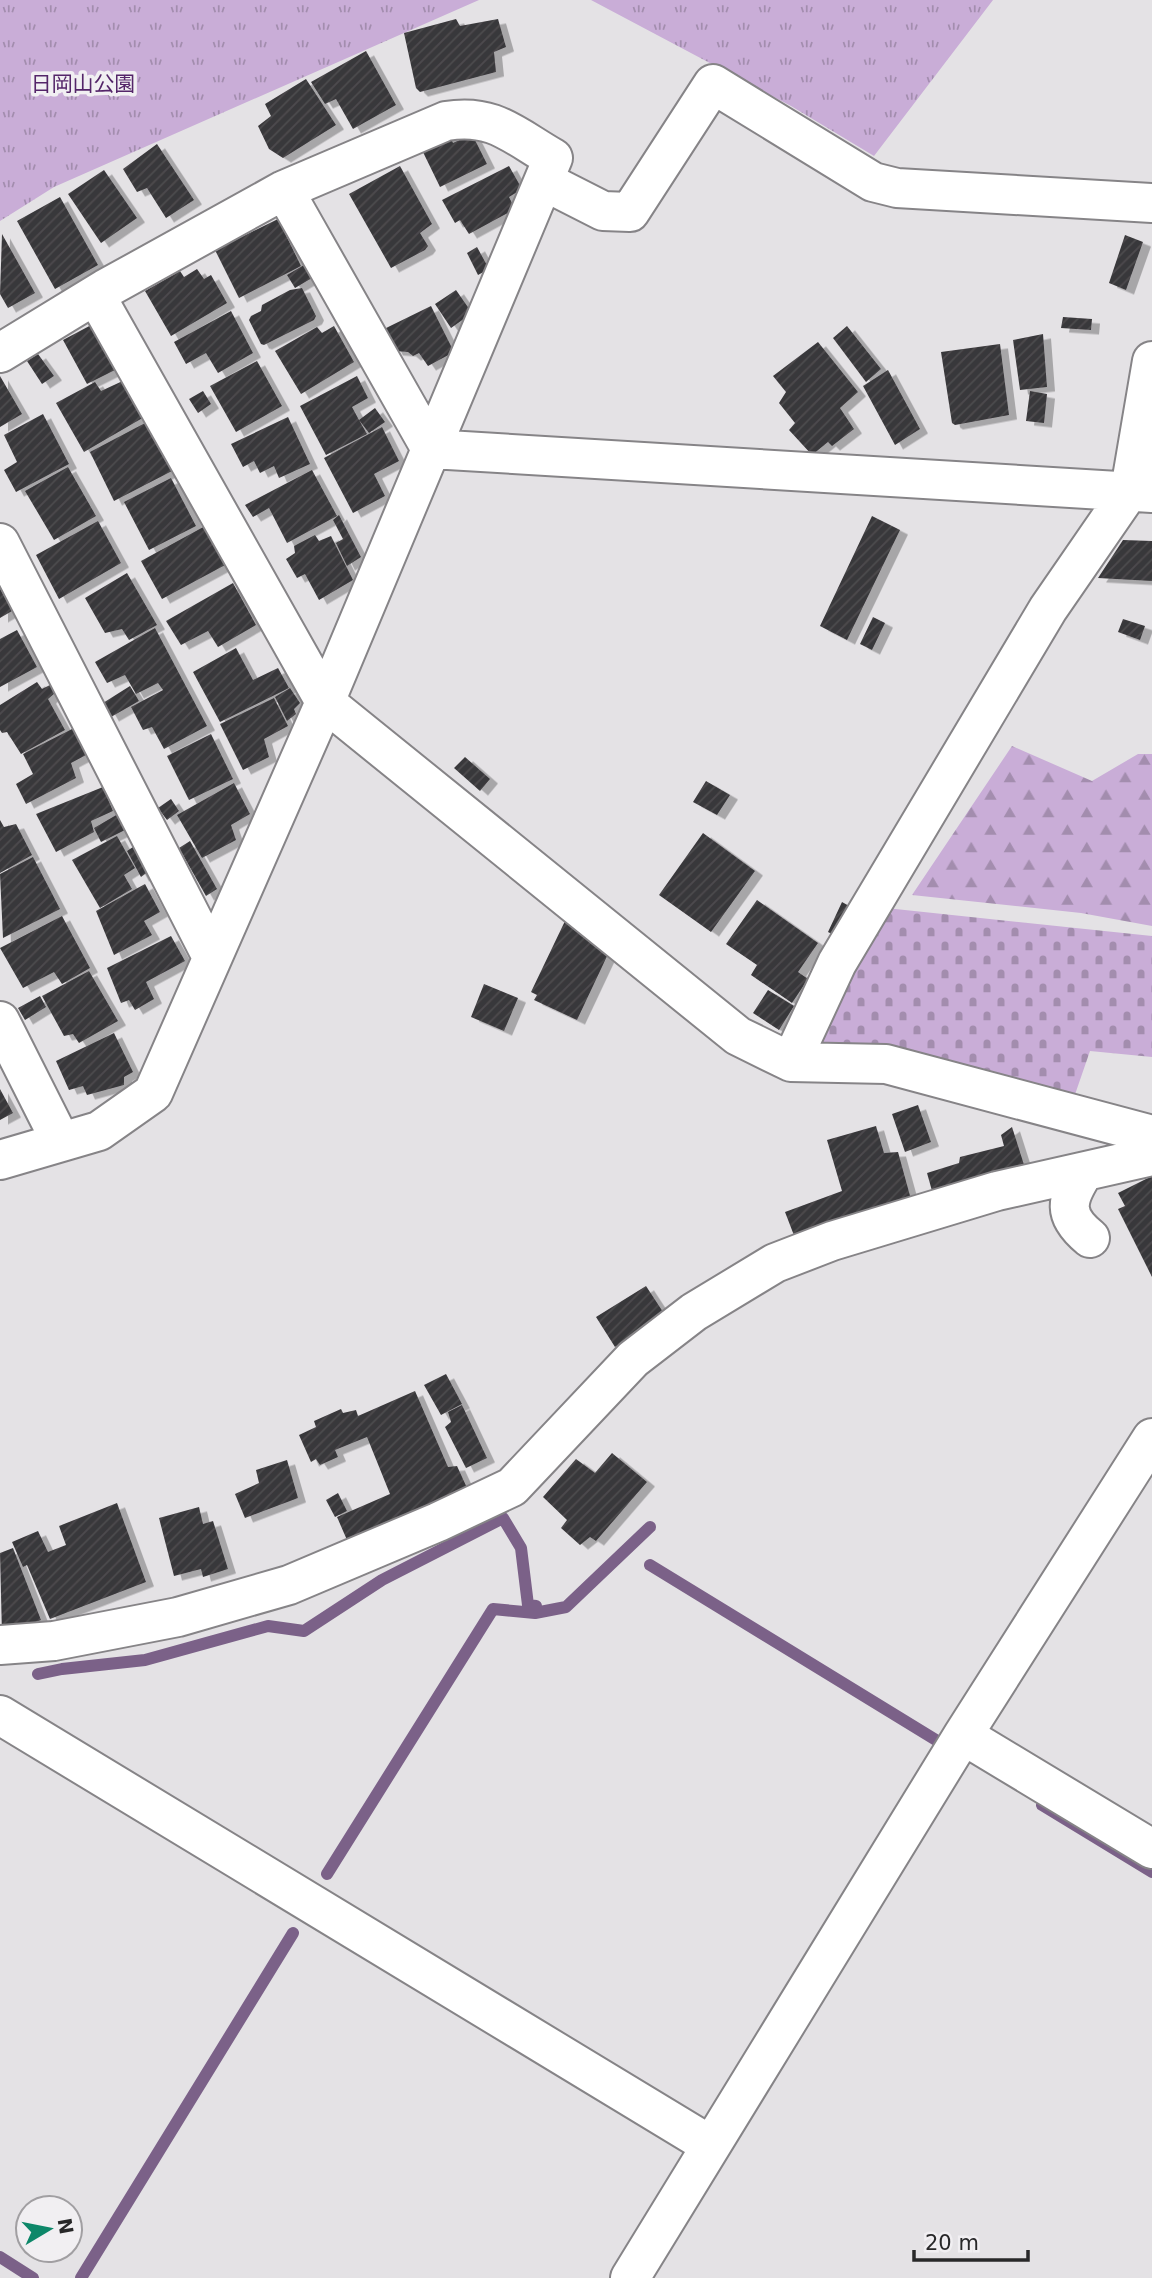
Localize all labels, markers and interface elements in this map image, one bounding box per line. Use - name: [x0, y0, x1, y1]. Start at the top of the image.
- park label: 日岡山公園: [31, 72, 136, 96]
- north arrow: [14, 2194, 84, 2264]
- text: N: [54, 2216, 78, 2236]
- scale bar: [914, 2218, 1028, 2262]
- text: 20 m: [925, 2231, 979, 2255]

